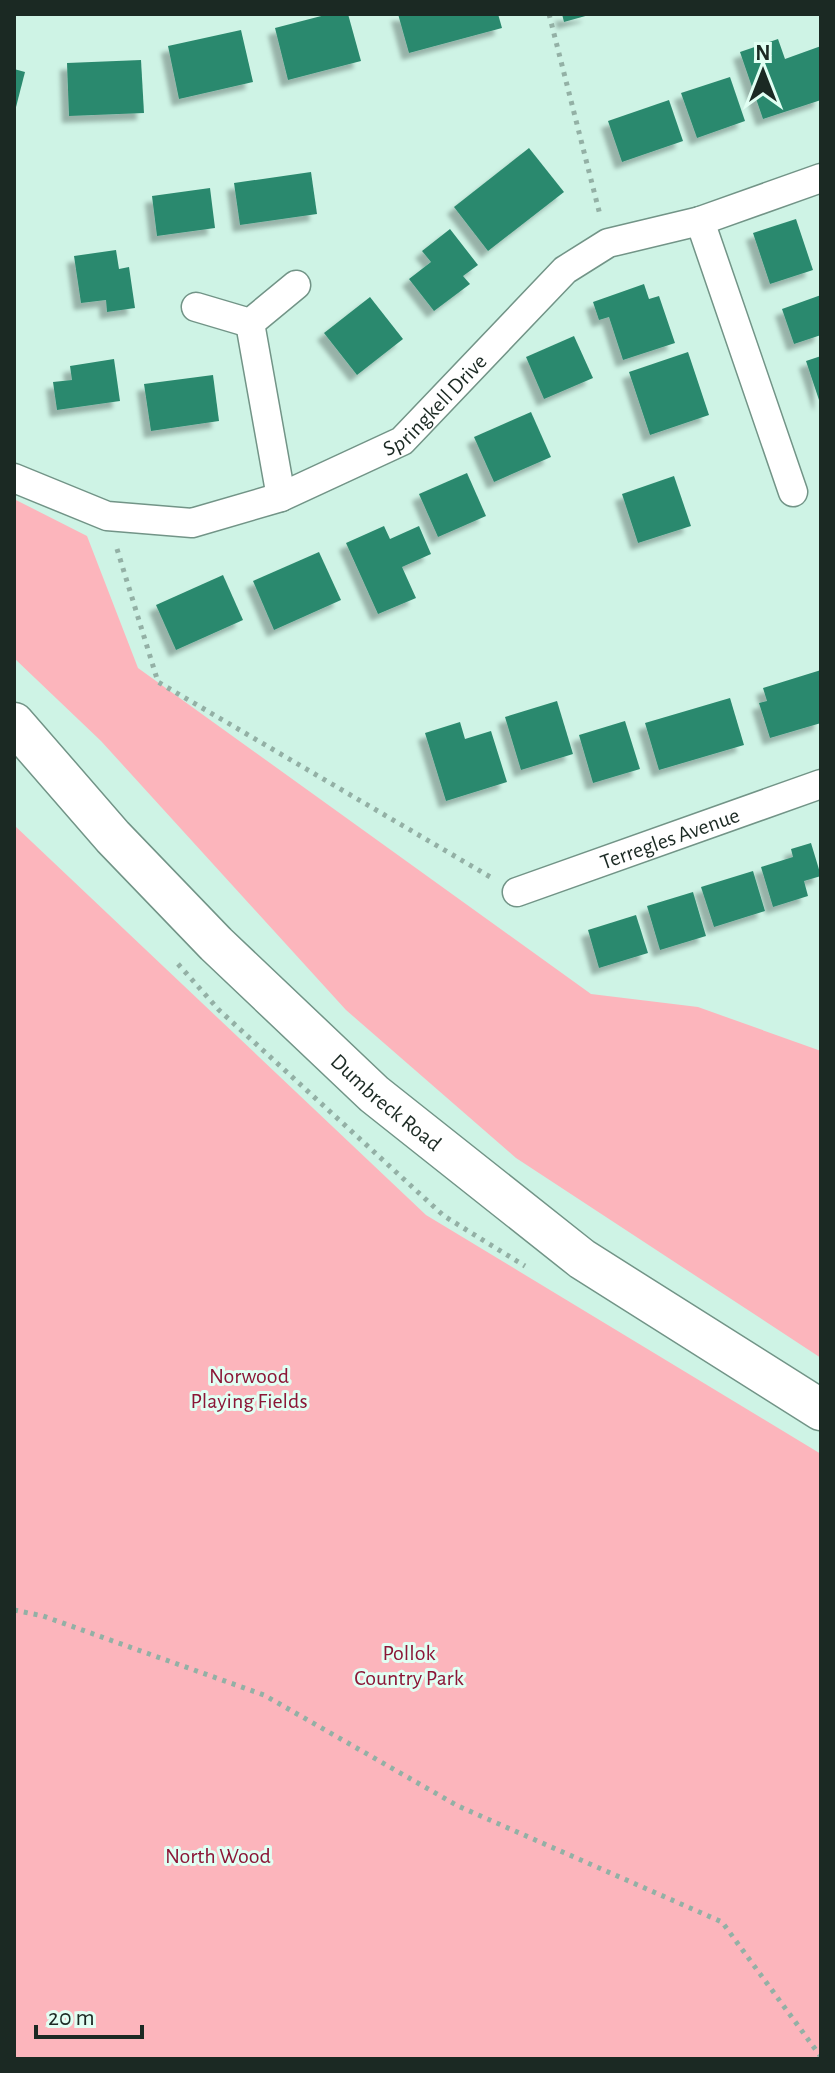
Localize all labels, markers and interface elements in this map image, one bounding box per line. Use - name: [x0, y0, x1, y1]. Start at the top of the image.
- north arrow: [723, 32, 803, 112]
- text: N: [755, 42, 771, 64]
- street label: Springkell Drive: [380, 350, 491, 460]
- street label: Terregles Avenue: [598, 804, 742, 873]
- street label: Dumbreck Road: [327, 1050, 445, 1155]
- park label: Norwood Playing Fields: [190, 1365, 308, 1412]
- park label: Pollok Country Park: [354, 1642, 464, 1689]
- park label: North Wood: [165, 1845, 271, 1867]
- scale bar: [36, 1989, 142, 2039]
- text: 20 m: [48, 2006, 95, 2030]

